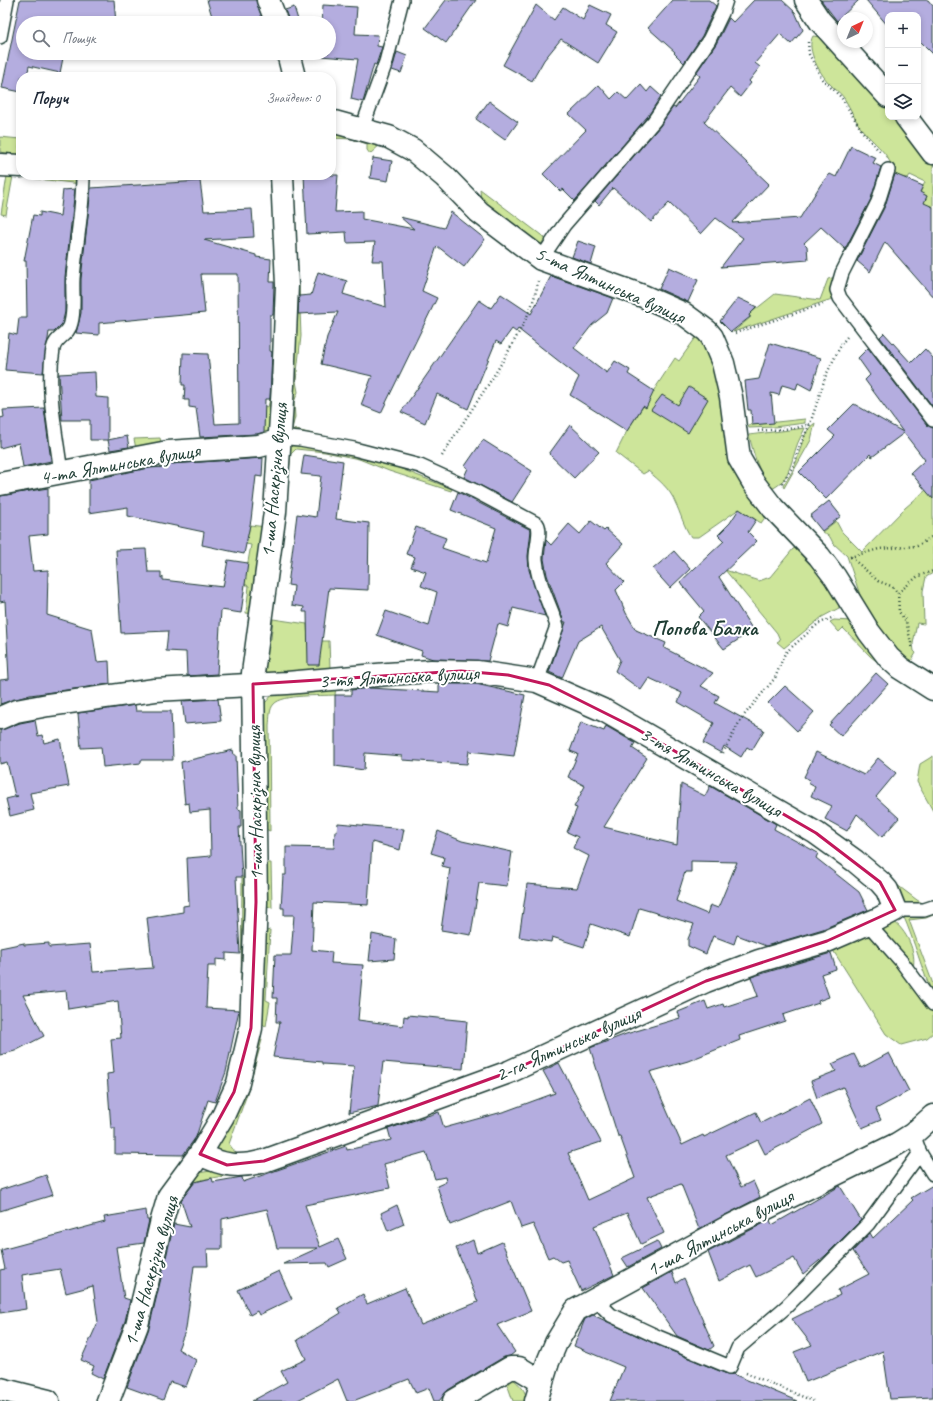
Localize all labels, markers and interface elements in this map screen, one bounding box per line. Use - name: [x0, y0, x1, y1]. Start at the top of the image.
- north arrow: [837, 12, 873, 48]
- map controls: [885, 12, 921, 120]
- button: +: [885, 12, 921, 48]
- search box: [16, 16, 336, 60]
- icon: search: [30, 27, 52, 49]
- text: Пошук: [62, 29, 95, 48]
- button: −: [885, 48, 921, 84]
- button: layers: [885, 84, 921, 120]
- text: Поруч: [32, 88, 68, 109]
- text: Знайдено: 0: [266, 90, 320, 106]
- street label: 5-та Ялтинська вулиця: [531, 241, 691, 330]
- street label: 1-ша Наскрізна вулиця: [255, 401, 294, 558]
- street label: 4-та Ялтинська вулиця: [38, 437, 204, 490]
- district label: Попова Балка: [652, 615, 759, 641]
- street label: 3-тя Ялтинська вулиця: [319, 660, 482, 694]
- street label: 3-тя Ялтинська вулиця: [636, 721, 788, 824]
- street label: 1-ша Наскрізна вулиця: [241, 725, 270, 881]
- street label: 2-га Ялтинська вулиця: [491, 1000, 646, 1087]
- street label: 1-ша Ялтинська вулиця: [642, 1183, 800, 1282]
- street label: 1-ша Наскрізна вулиця: [118, 1192, 186, 1349]

